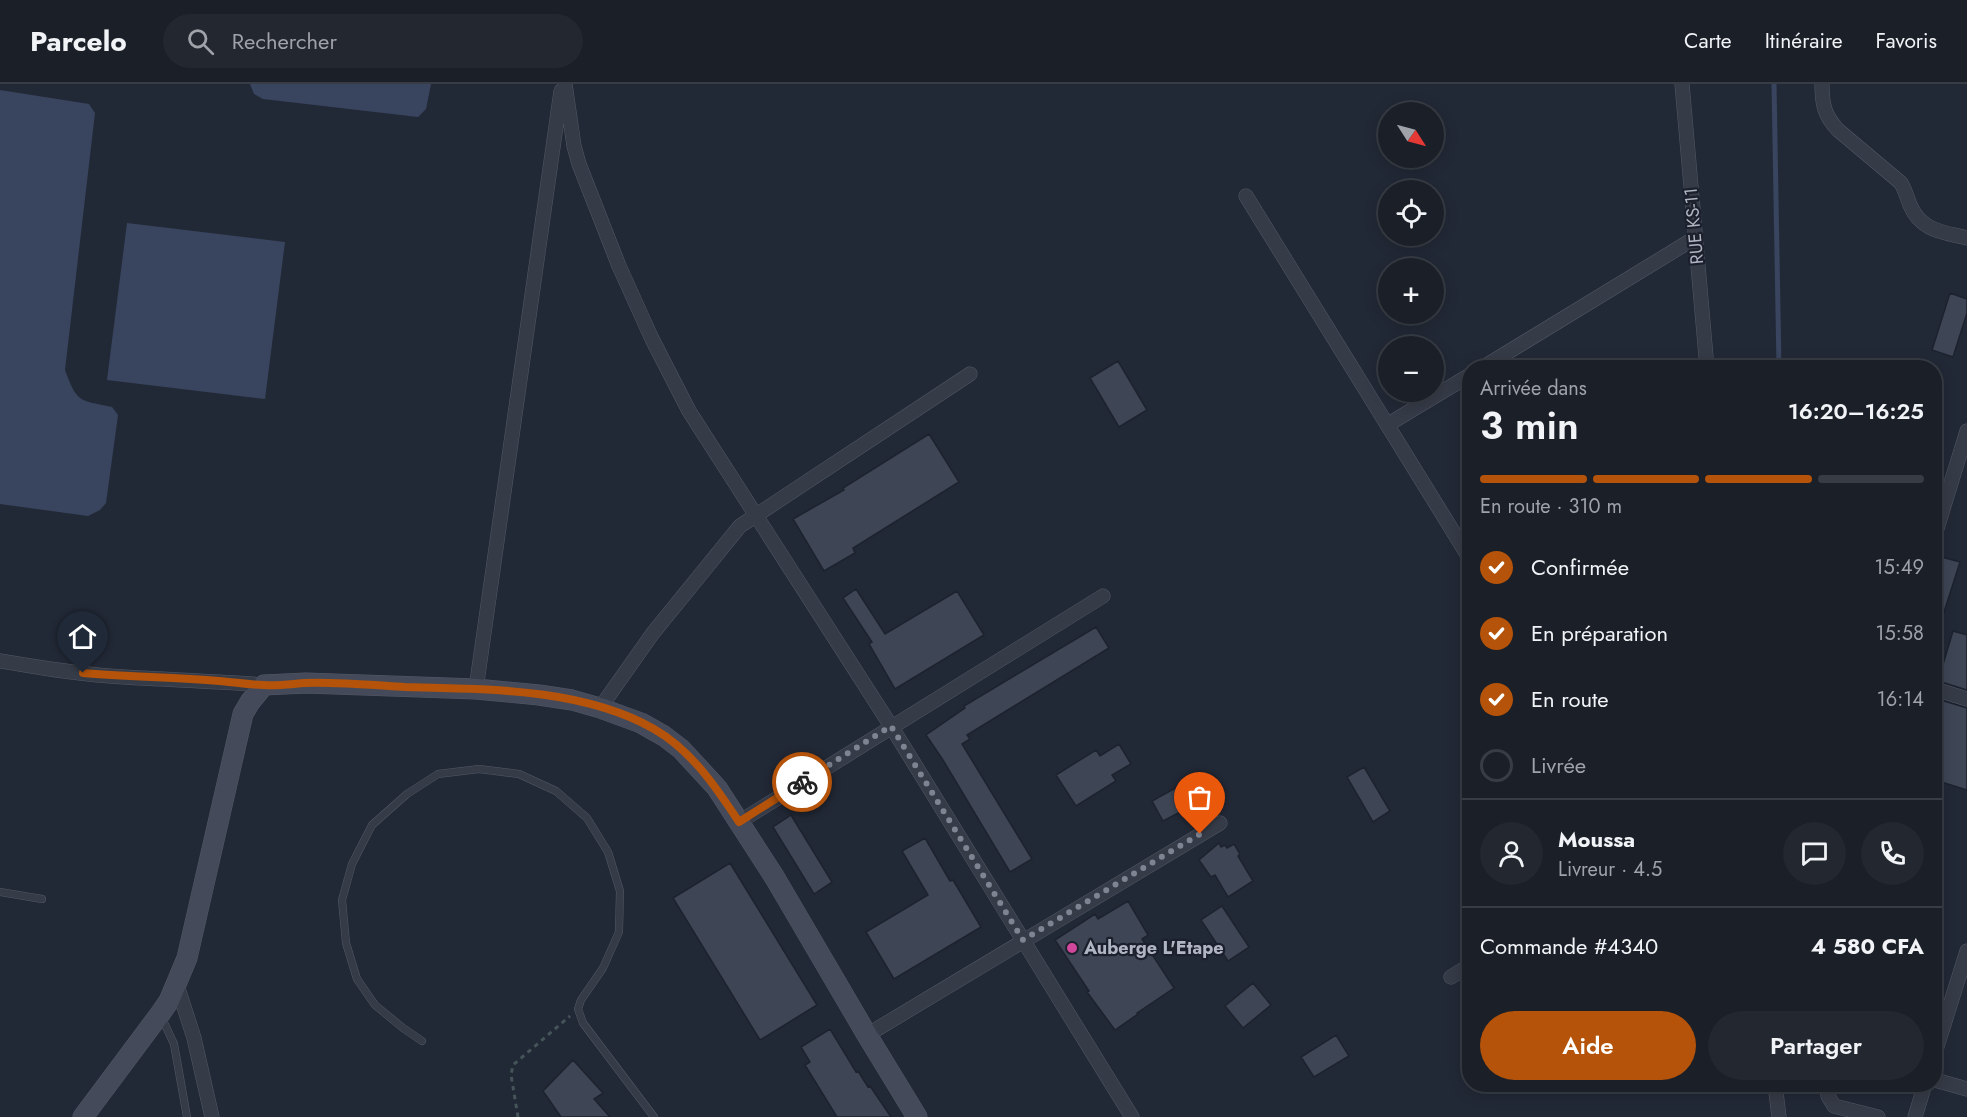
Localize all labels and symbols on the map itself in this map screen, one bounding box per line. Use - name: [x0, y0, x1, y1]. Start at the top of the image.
- north arrow: [1378, 102, 1444, 168]
- street label: RUE KS-11: [1678, 187, 1710, 265]
- pin: [57, 611, 108, 673]
- courier: [772, 752, 832, 812]
- pin: [1174, 772, 1225, 834]
- place label: Auberge L'Etape: [1083, 935, 1224, 961]
- marker: Auberge L'Etape: [1065, 941, 1079, 955]

